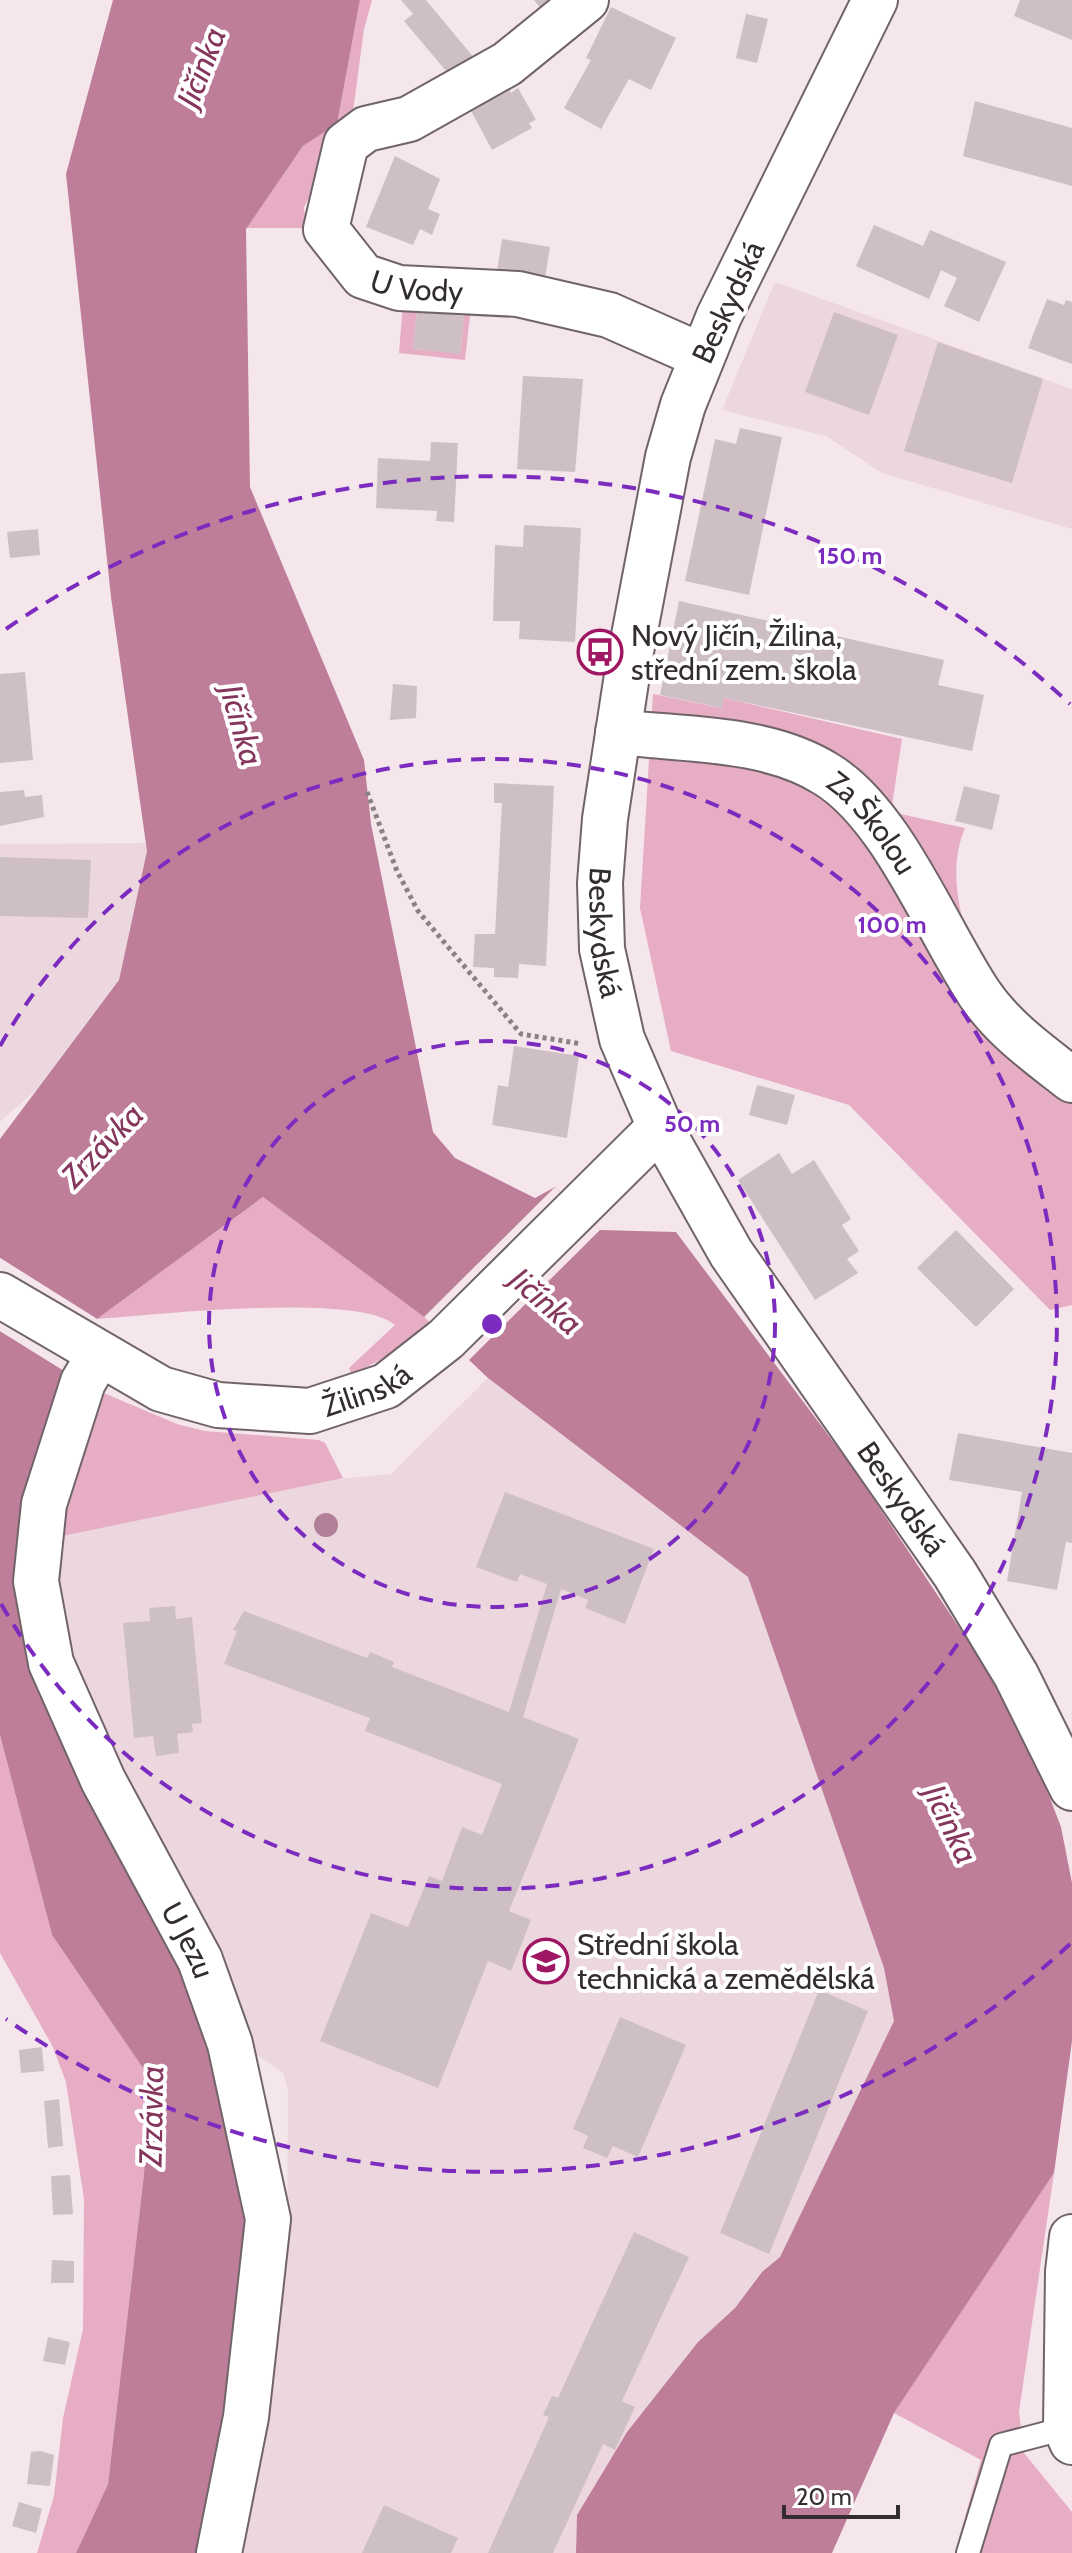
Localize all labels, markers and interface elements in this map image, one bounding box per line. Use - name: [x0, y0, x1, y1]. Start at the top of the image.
- water label: Jičínka: [167, 21, 234, 115]
- street label: Beskydská: [684, 234, 773, 369]
- street label: U Vody: [366, 261, 464, 310]
- text: 150 m: [818, 541, 882, 570]
- place label: Nový Jičín, Žilina, střední zem. škola: [631, 617, 857, 688]
- bus stop icon: Nový Jičín, Žilina, střední zem. škola: [576, 628, 624, 676]
- water label: Jičínka: [211, 677, 272, 770]
- street label: Za Školou: [820, 762, 925, 881]
- street label: Beskydská: [581, 866, 631, 1002]
- text: 100 m: [857, 910, 927, 939]
- water label: Zrzávka: [51, 1095, 151, 1196]
- text: 50 m: [664, 1109, 720, 1138]
- water label: Jičínka: [500, 1257, 590, 1343]
- centre of rings: [478, 1310, 506, 1338]
- street label: Žilinská: [317, 1355, 419, 1424]
- street label: Beskydská: [850, 1434, 955, 1563]
- water label: Jičínka: [914, 1776, 987, 1870]
- street label: U Jezu: [154, 1896, 223, 1983]
- place label: Střední škola technická a zemědělská: [577, 1926, 875, 1997]
- school or university icon: Střední škola technická a zemědělská: [522, 1937, 570, 1985]
- water label: Zrzávka: [131, 2065, 171, 2169]
- scale bar: [784, 2469, 898, 2519]
- text: 20 m: [796, 2482, 852, 2511]

